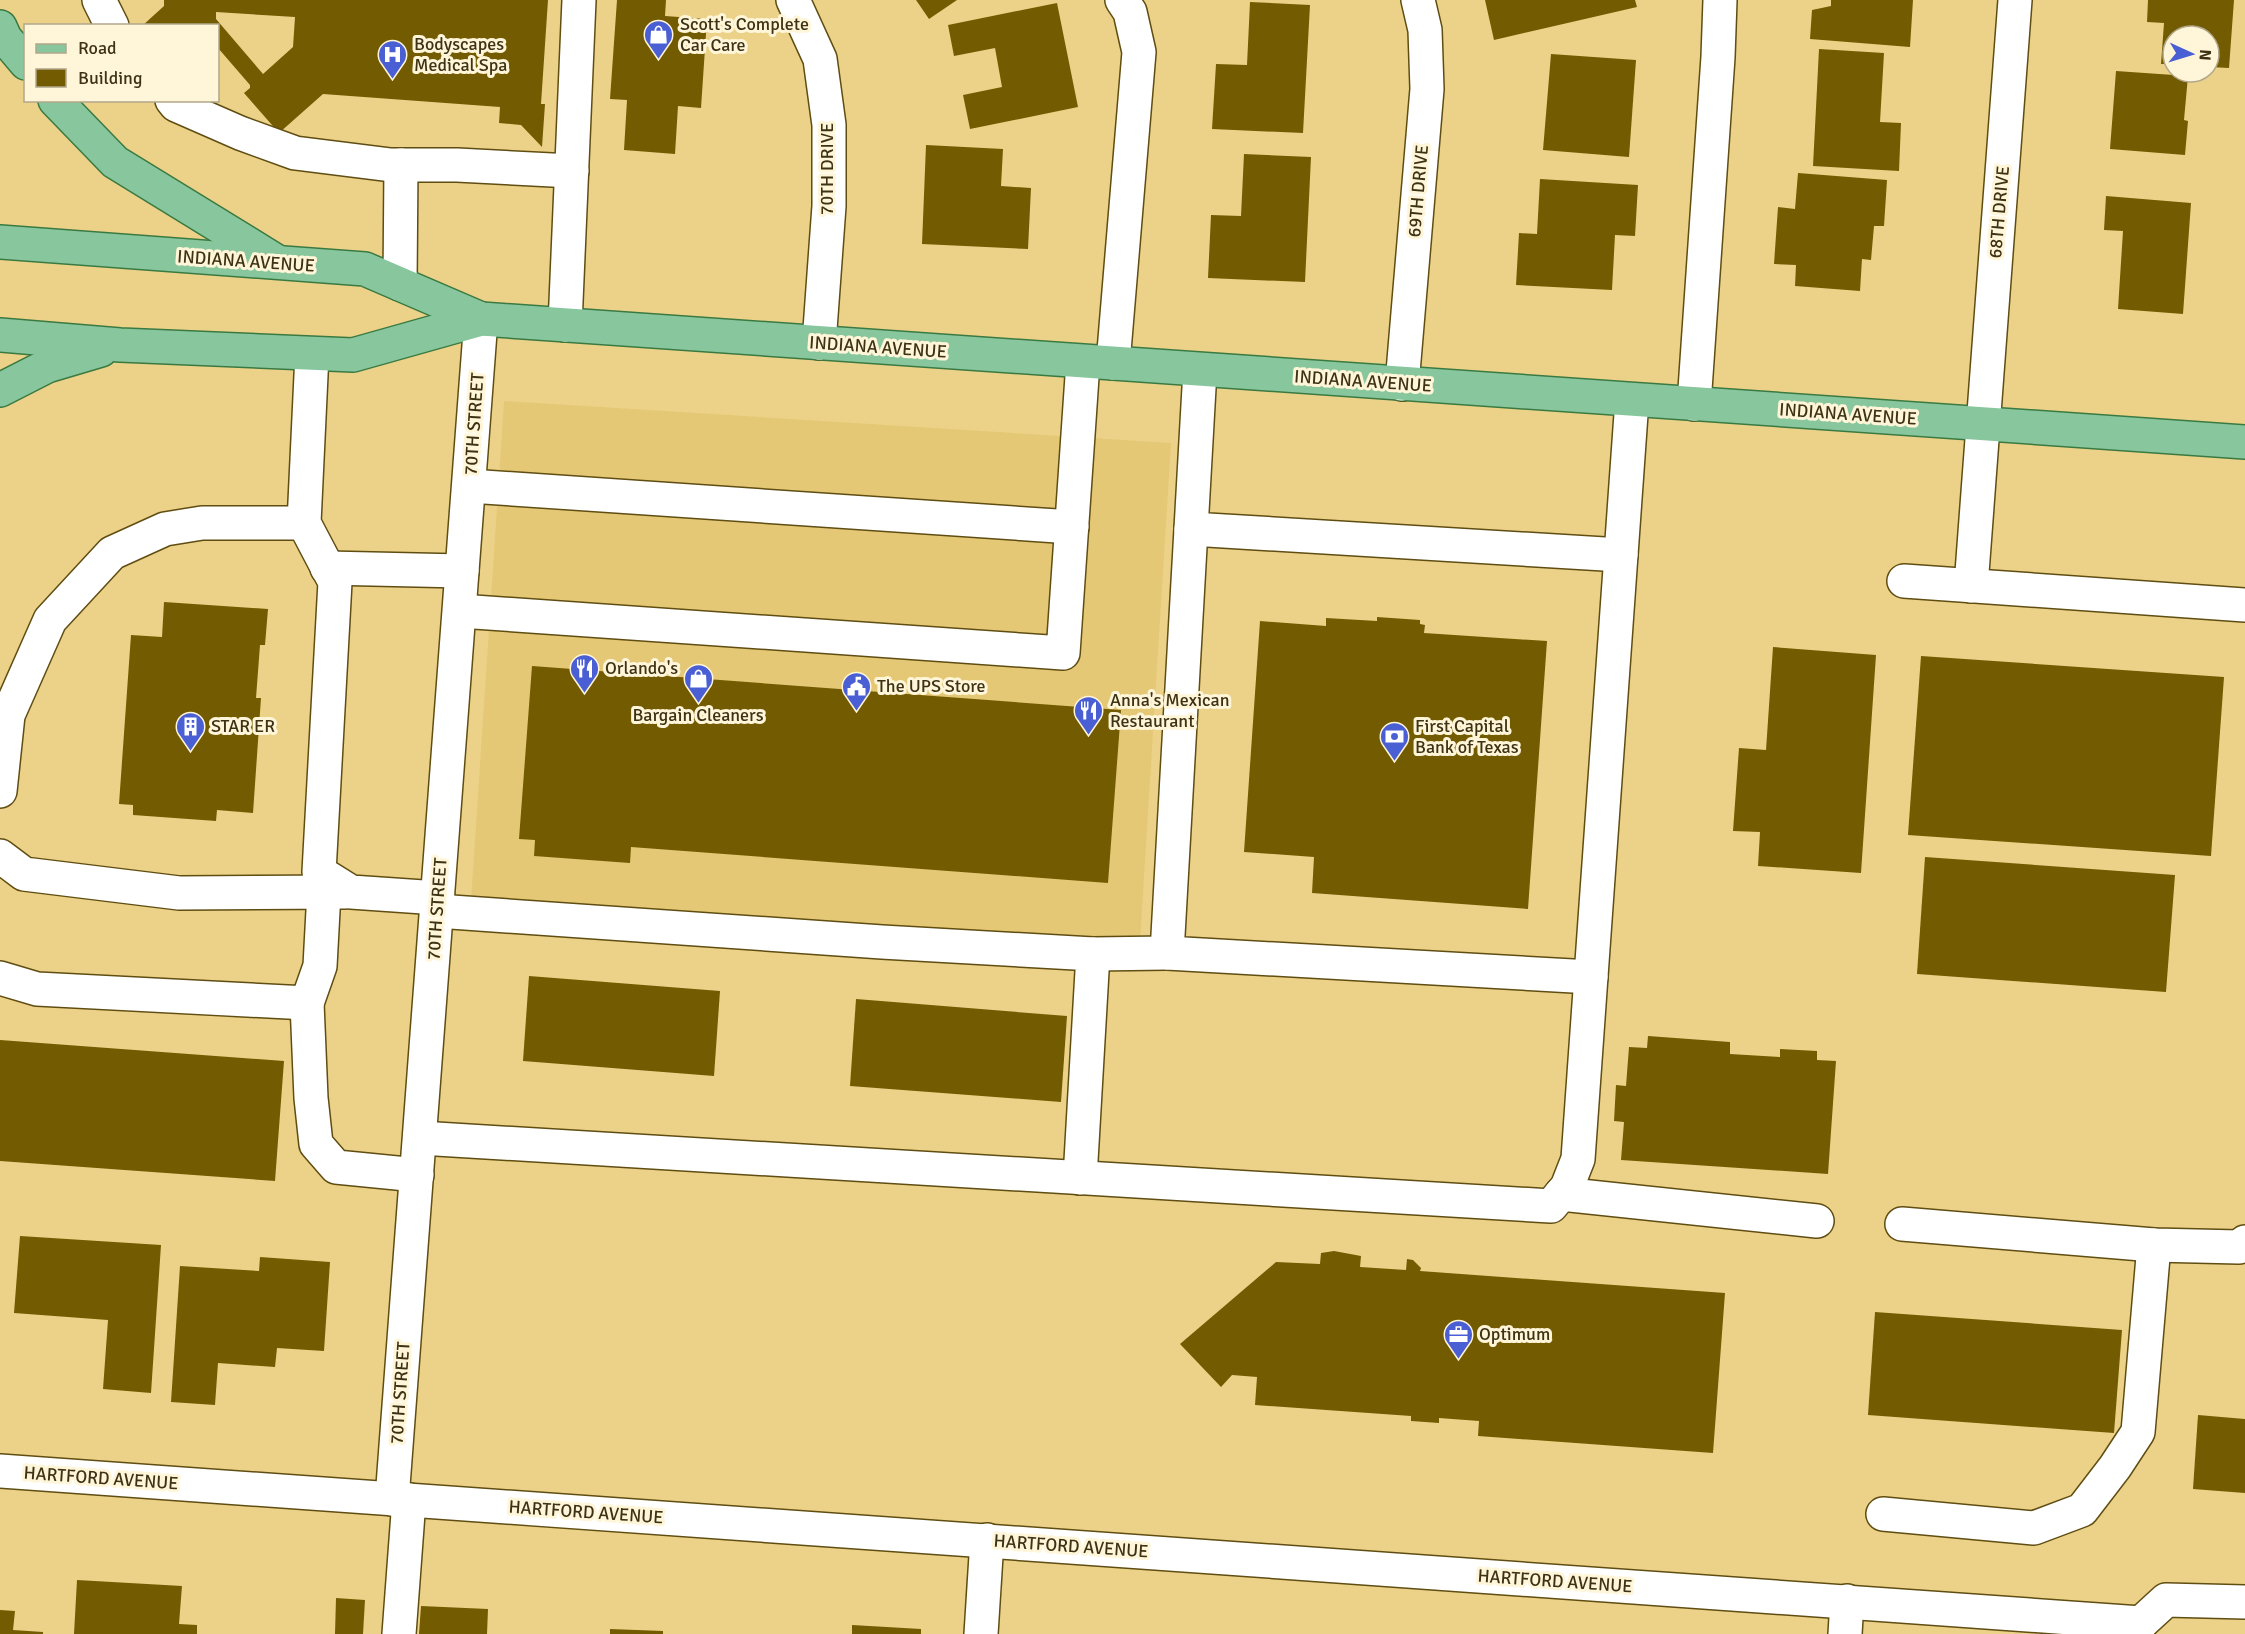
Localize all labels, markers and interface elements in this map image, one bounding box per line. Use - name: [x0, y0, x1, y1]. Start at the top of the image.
- place label: Scott's Complete Car Care: [680, 13, 809, 56]
- shop icon: Scott's Complete Car Care: [643, 18, 675, 60]
- legend: [24, 24, 219, 102]
- north arrow: [2161, 24, 2221, 84]
- place label: Bodyscapes Medical Spa: [414, 33, 507, 76]
- text: Road: [78, 37, 117, 59]
- hospital icon: Bodyscapes Medical Spa: [377, 38, 409, 80]
- text: N: [2195, 49, 2215, 61]
- text: Building: [78, 67, 142, 89]
- street label: 70TH DRIVE: [816, 123, 838, 215]
- street label: 69TH DRIVE: [1403, 144, 1433, 238]
- street label: 68TH DRIVE: [1984, 165, 2014, 259]
- street label: INDIANA AVENUE: [177, 245, 315, 277]
- street label: INDIANA AVENUE: [809, 331, 947, 363]
- street label: INDIANA AVENUE: [1294, 365, 1432, 397]
- street label: 70TH STREET: [459, 372, 489, 476]
- street label: INDIANA AVENUE: [1779, 398, 1917, 430]
- restaurant icon: Orlando's: [568, 652, 600, 694]
- place label: Orlando's: [605, 657, 678, 679]
- shop icon: Bargain Cleaners: [682, 662, 714, 704]
- public building icon: The UPS Store: [840, 670, 872, 712]
- place label: The UPS Store: [877, 675, 986, 697]
- place label: Anna's Mexican Restaurant: [1110, 689, 1230, 732]
- restaurant icon: Anna's Mexican Restaurant: [1073, 694, 1105, 736]
- place label: Bargain Cleaners: [632, 704, 764, 726]
- building icon: STAR ER: [174, 710, 206, 752]
- place label: STAR ER: [211, 715, 275, 737]
- place label: First Capital Bank of Texas: [1415, 715, 1519, 758]
- bank icon: First Capital Bank of Texas: [1378, 720, 1410, 762]
- street label: 70TH STREET: [422, 857, 452, 961]
- office icon: Optimum: [1442, 1318, 1474, 1360]
- place label: Optimum: [1479, 1323, 1550, 1345]
- street label: 70TH STREET: [385, 1341, 415, 1445]
- street label: HARTFORD AVENUE: [23, 1462, 179, 1494]
- street label: HARTFORD AVENUE: [508, 1496, 664, 1528]
- street label: HARTFORD AVENUE: [993, 1530, 1149, 1562]
- street label: HARTFORD AVENUE: [1477, 1565, 1633, 1597]

